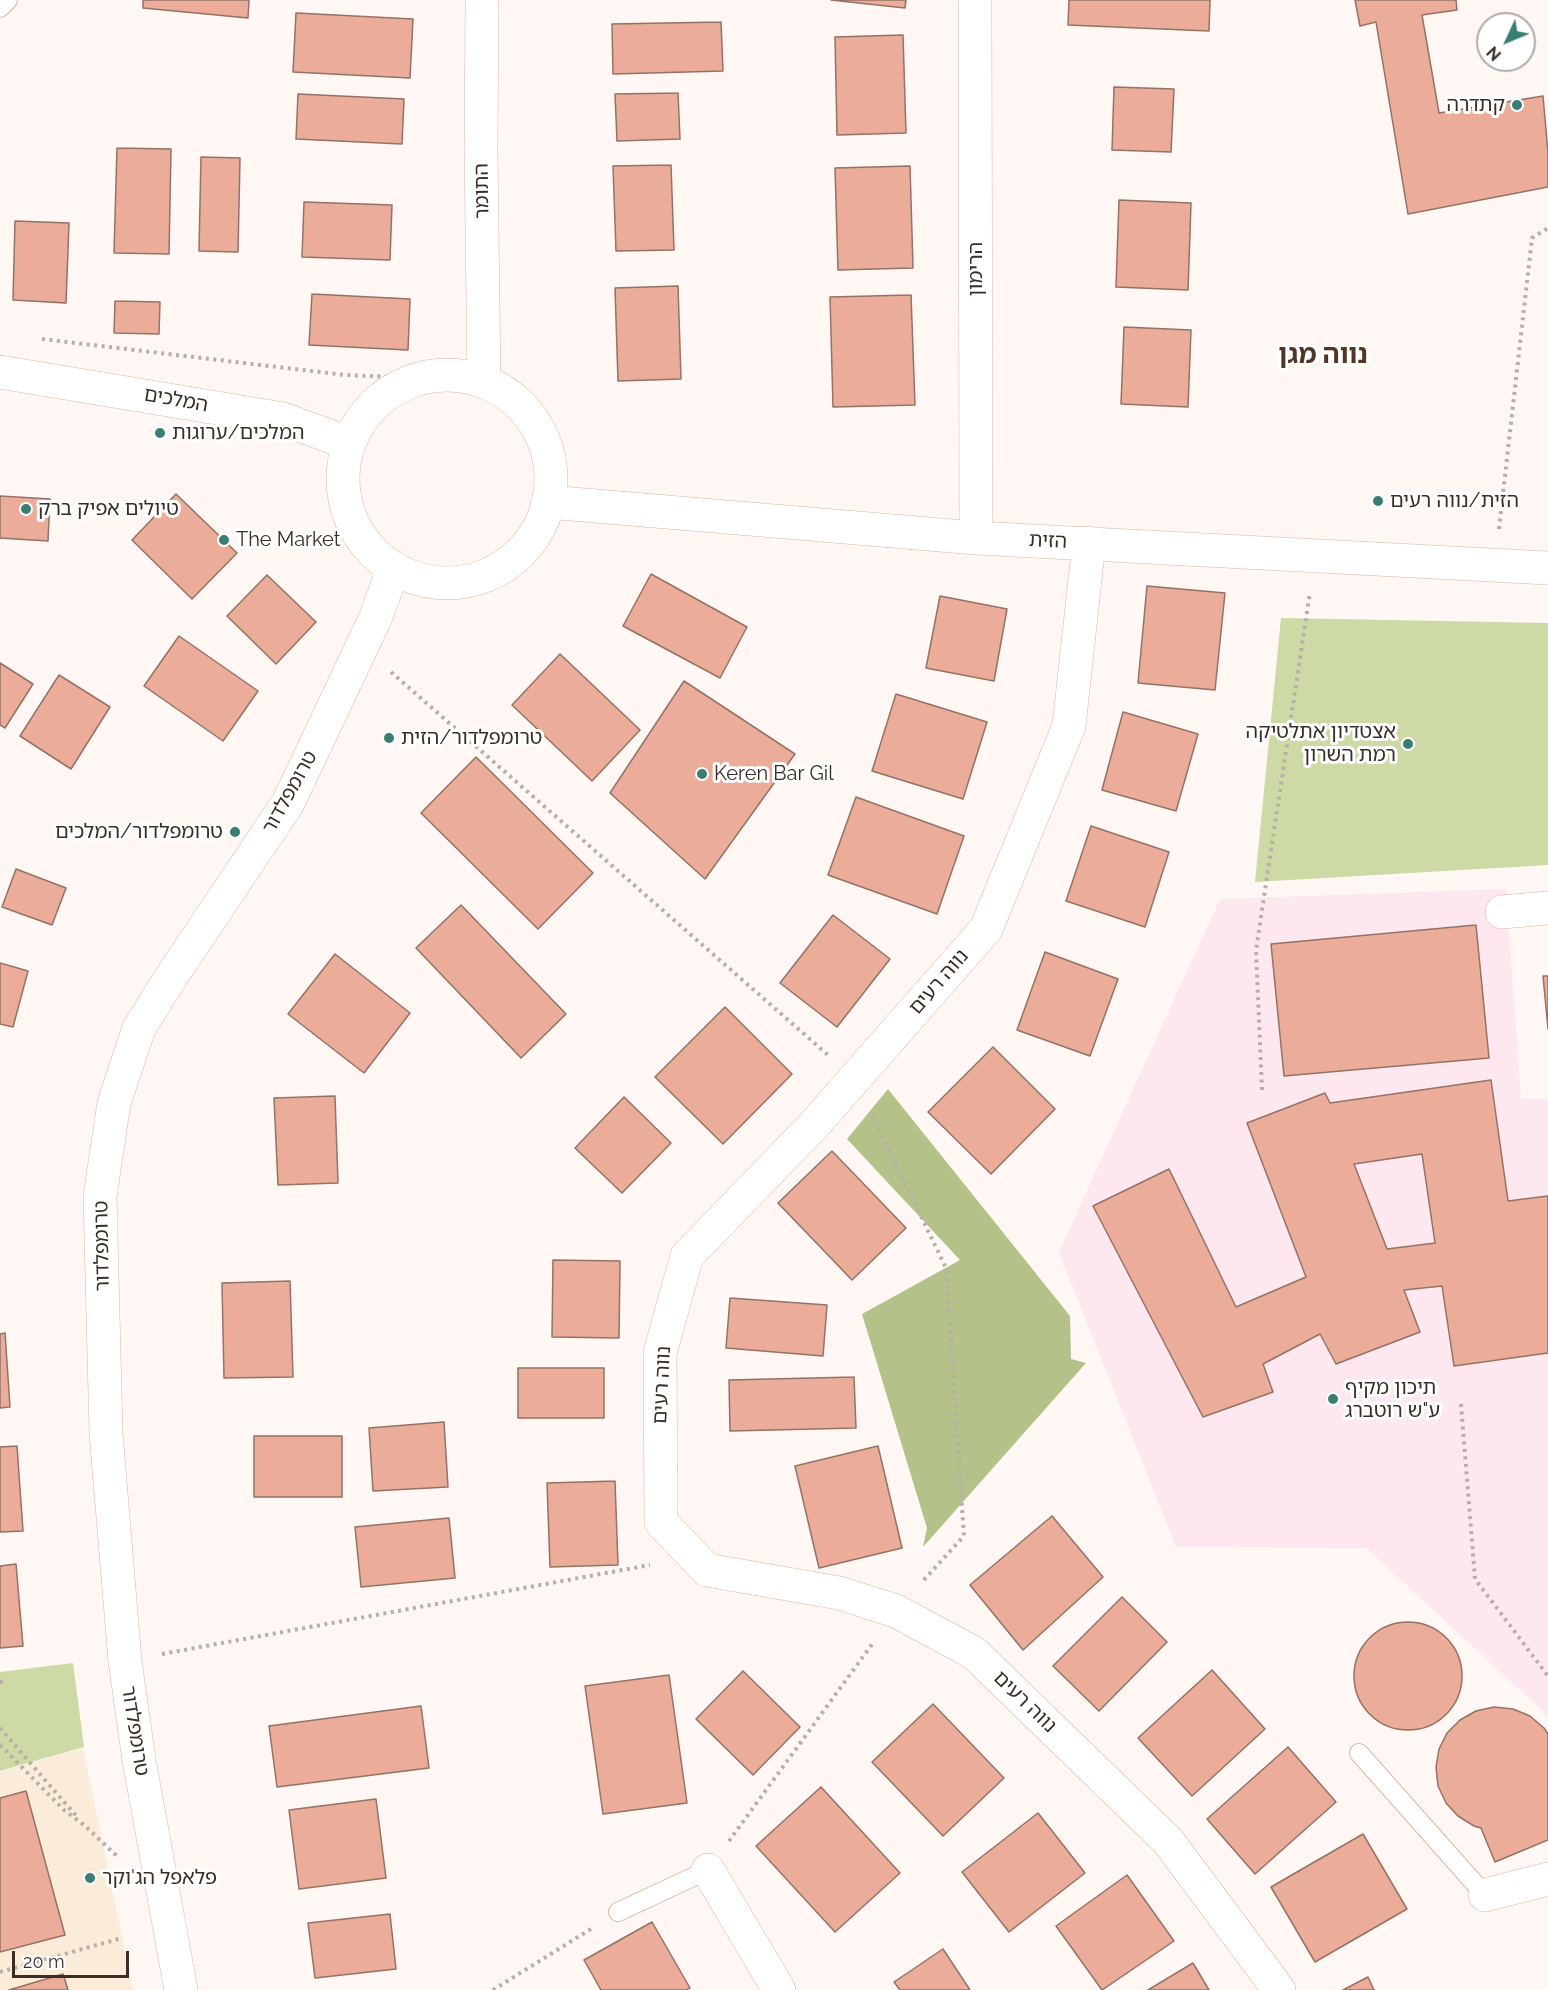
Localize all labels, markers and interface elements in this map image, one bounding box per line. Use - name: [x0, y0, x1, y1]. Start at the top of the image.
- north arrow: [1476, 12, 1536, 72]
- text: N: [1483, 42, 1505, 64]
- place label: קתדרה: [1447, 93, 1505, 117]
- marker: קתדרה: [1510, 98, 1524, 112]
- street label: התומר: [470, 163, 494, 219]
- street label: הרימון: [964, 242, 988, 296]
- district label: נווה מגן: [1278, 339, 1368, 371]
- street label: המלכים: [142, 383, 210, 417]
- place label: המלכים/ערוגות: [172, 421, 305, 445]
- marker: המלכים/ערוגות: [153, 426, 167, 440]
- place label: הזית/נווה רעים: [1390, 489, 1519, 513]
- marker: הזית/נווה רעים: [1371, 494, 1385, 508]
- place label: טיולים אפיק ברק: [38, 497, 179, 521]
- marker: טיולים אפיק ברק: [19, 502, 33, 516]
- place label: The Market: [236, 528, 340, 552]
- street label: הזית: [1028, 528, 1068, 554]
- marker: The Market: [217, 533, 231, 547]
- place label: אצטדיון אתלטיקה רמת השרון: [1245, 720, 1396, 767]
- place label: טרומפלדור/הזית: [401, 726, 542, 750]
- marker: טרומפלדור/הזית: [382, 731, 396, 745]
- marker: אצטדיון אתלטיקה רמת השרון: [1401, 737, 1415, 751]
- street label: טרומפלדור: [257, 746, 323, 838]
- place label: Keren Bar Gil: [714, 762, 834, 786]
- marker: Keren Bar Gil: [695, 767, 709, 781]
- place label: טרומפלדור/המלכים: [55, 820, 223, 844]
- marker: טרומפלדור/המלכים: [228, 825, 242, 839]
- street label: נווה רעים: [904, 944, 974, 1020]
- street label: טרומפלדור: [89, 1200, 115, 1292]
- street label: נווה רעים: [648, 1345, 676, 1425]
- place label: תיכון מקיף ע"ש רוטברג: [1345, 1376, 1440, 1423]
- marker: תיכון מקיף ע"ש רוטברג: [1326, 1392, 1340, 1406]
- street label: נווה רעים: [988, 1666, 1062, 1738]
- street label: טרומפלדור: [116, 1684, 154, 1778]
- place label: פלאפל הג'וקר: [102, 1866, 217, 1890]
- marker: פלאפל הג'וקר: [83, 1871, 97, 1885]
- scale bar: [15, 1939, 132, 1977]
- text: 20 m: [23, 1951, 65, 1972]

